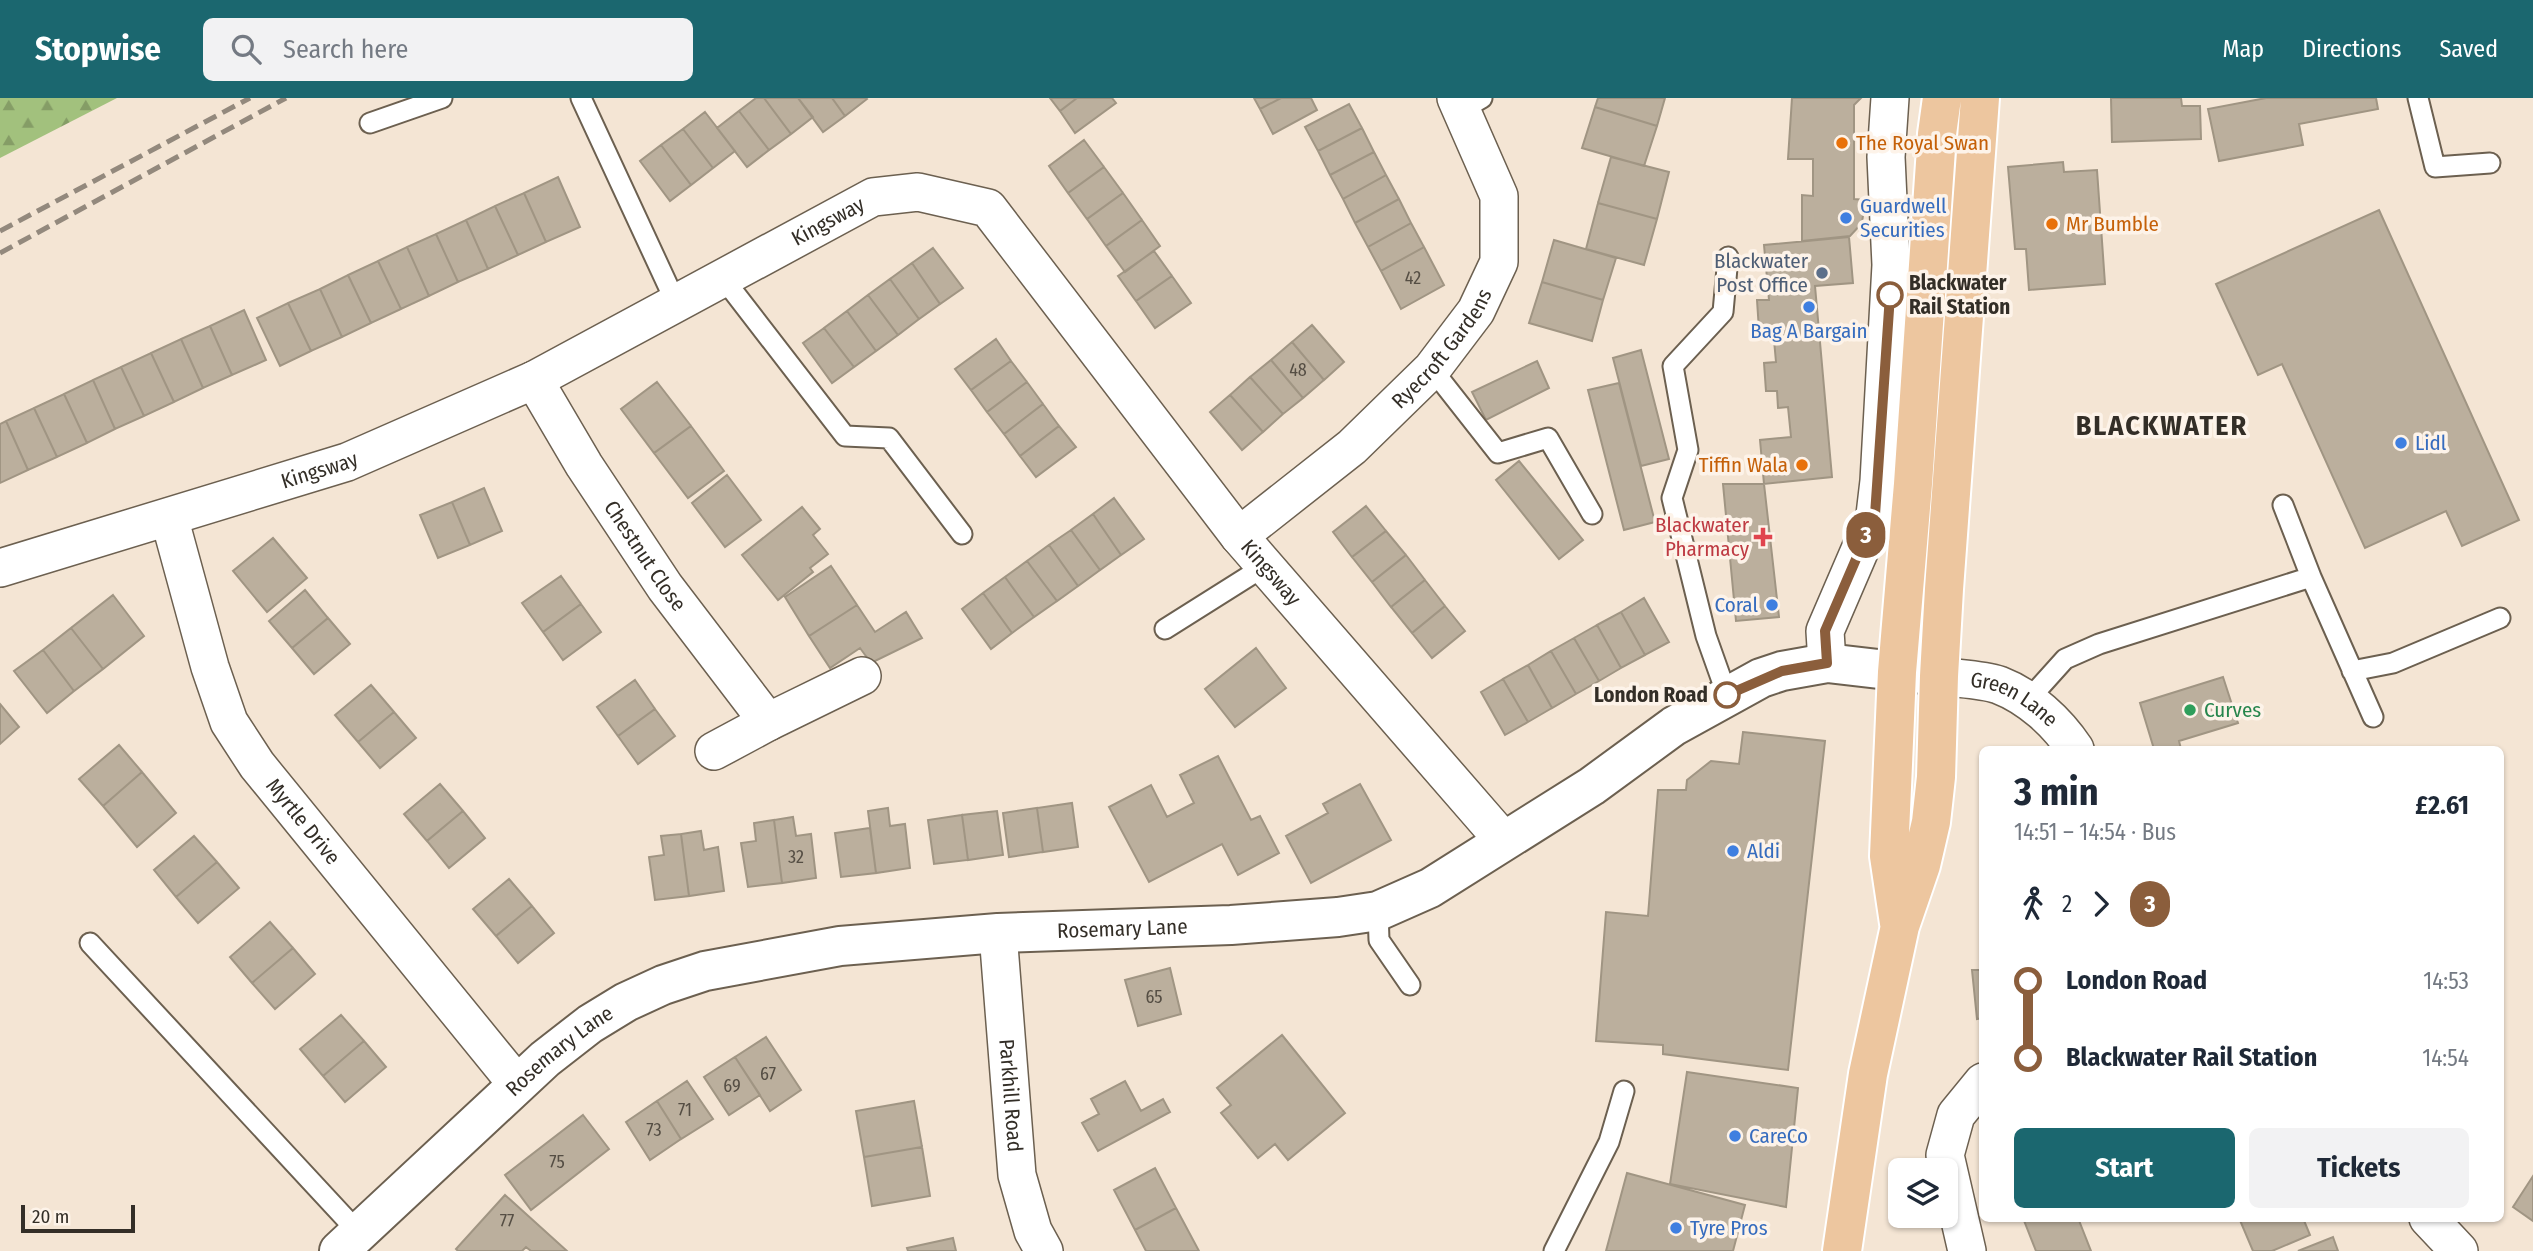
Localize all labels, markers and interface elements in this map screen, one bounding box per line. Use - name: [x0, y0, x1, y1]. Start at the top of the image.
- search box: [203, 18, 693, 81]
- text: Stopwise: [35, 29, 161, 69]
- icon: search: [227, 30, 265, 68]
- text: Search here: [283, 34, 408, 65]
- text: Map: [2223, 35, 2264, 63]
- text: Directions: [2302, 35, 2401, 63]
- text: Saved: [2439, 35, 2498, 63]
- place label: The Royal Swan: [1856, 130, 1989, 156]
- marker: The Royal Swan: [1834, 135, 1850, 151]
- street label: Kingsway: [787, 191, 869, 252]
- place label: Guardwell Securities: [1860, 193, 1947, 243]
- marker: Guardwell Securities: [1838, 210, 1854, 226]
- place label: Mr Bumble: [2066, 211, 2159, 237]
- marker: Mr Bumble: [2044, 216, 2060, 232]
- place label: Blackwater Post Office: [1714, 248, 1809, 298]
- marker: Blackwater Post Office: [1814, 265, 1830, 281]
- house number: 42: [1405, 267, 1421, 289]
- place label: Blackwater Rail Station: [1909, 270, 2010, 320]
- marker: Blackwater Rail Station: [1877, 282, 1903, 308]
- street label: Ryecroft Gardens: [1386, 285, 1498, 414]
- marker: Bag A Bargain: [1801, 299, 1817, 315]
- place label: Bag A Bargain: [1750, 318, 1868, 344]
- house number: 48: [1289, 359, 1307, 381]
- district label: BLACKWATER: [2076, 409, 2248, 442]
- place label: Lidl: [2415, 430, 2447, 456]
- marker: Lidl: [2393, 435, 2409, 451]
- street label: Kingsway: [278, 446, 363, 494]
- place label: Tiffin Wala: [1699, 452, 1788, 478]
- marker: Tiffin Wala: [1794, 457, 1810, 473]
- street label: Chestnut Close: [598, 496, 692, 616]
- place label: Blackwater Pharmacy: [1655, 512, 1750, 562]
- line badge: 3: [1843, 512, 1889, 558]
- text: 3: [1860, 521, 1872, 549]
- marker: Blackwater Pharmacy: [1755, 529, 1771, 545]
- street label: Kingsway: [1235, 534, 1307, 611]
- place label: Coral: [1714, 592, 1758, 618]
- marker: Coral: [1764, 597, 1780, 613]
- street label: Green Lane: [1969, 667, 2063, 732]
- place label: London Road: [1594, 682, 1708, 708]
- marker: London Road: [1714, 682, 1740, 708]
- place label: Curves: [2204, 697, 2261, 723]
- marker: Curves: [2182, 702, 2198, 718]
- text: 3 min: [2014, 769, 2099, 815]
- street label: Myrtle Drive: [260, 773, 346, 870]
- text: £2.61: [2415, 790, 2469, 821]
- text: 14:51 – 14:54 · Bus: [2014, 818, 2176, 846]
- place label: Aldi: [1747, 838, 1780, 864]
- marker: Aldi: [1725, 843, 1741, 859]
- house number: 32: [788, 846, 804, 868]
- icon: walk: [2014, 885, 2052, 923]
- icon: forward: [2082, 885, 2120, 923]
- text: 2: [2062, 890, 2072, 918]
- text: 3: [2144, 890, 2156, 918]
- street label: Rosemary Lane: [1057, 913, 1188, 944]
- text: London Road: [2066, 965, 2207, 996]
- text: 14:53: [2423, 967, 2469, 995]
- house number: 65: [1145, 986, 1163, 1008]
- street label: Rosemary Lane: [500, 1000, 618, 1102]
- street label: Parkhill Road: [993, 1038, 1028, 1153]
- text: Blackwater Rail Station: [2066, 1042, 2317, 1073]
- text: 14:54: [2422, 1044, 2469, 1072]
- house number: 67: [760, 1063, 776, 1085]
- house number: 69: [723, 1075, 741, 1097]
- house number: 71: [678, 1099, 692, 1121]
- house number: 73: [646, 1119, 662, 1141]
- place label: CareCo: [1749, 1123, 1808, 1149]
- marker: CareCo: [1727, 1128, 1743, 1144]
- button: Start: [2014, 1128, 2235, 1208]
- button: Tickets: [2249, 1128, 2469, 1208]
- house number: 75: [549, 1151, 565, 1173]
- map controls: [1888, 1158, 1958, 1228]
- button: layers: [1888, 1158, 1958, 1228]
- scale bar: [21, 1202, 135, 1234]
- text: 20 m: [32, 1205, 69, 1228]
- house number: 77: [500, 1210, 514, 1232]
- place label: Tyre Pros: [1690, 1215, 1768, 1241]
- marker: Tyre Pros: [1668, 1220, 1684, 1236]

